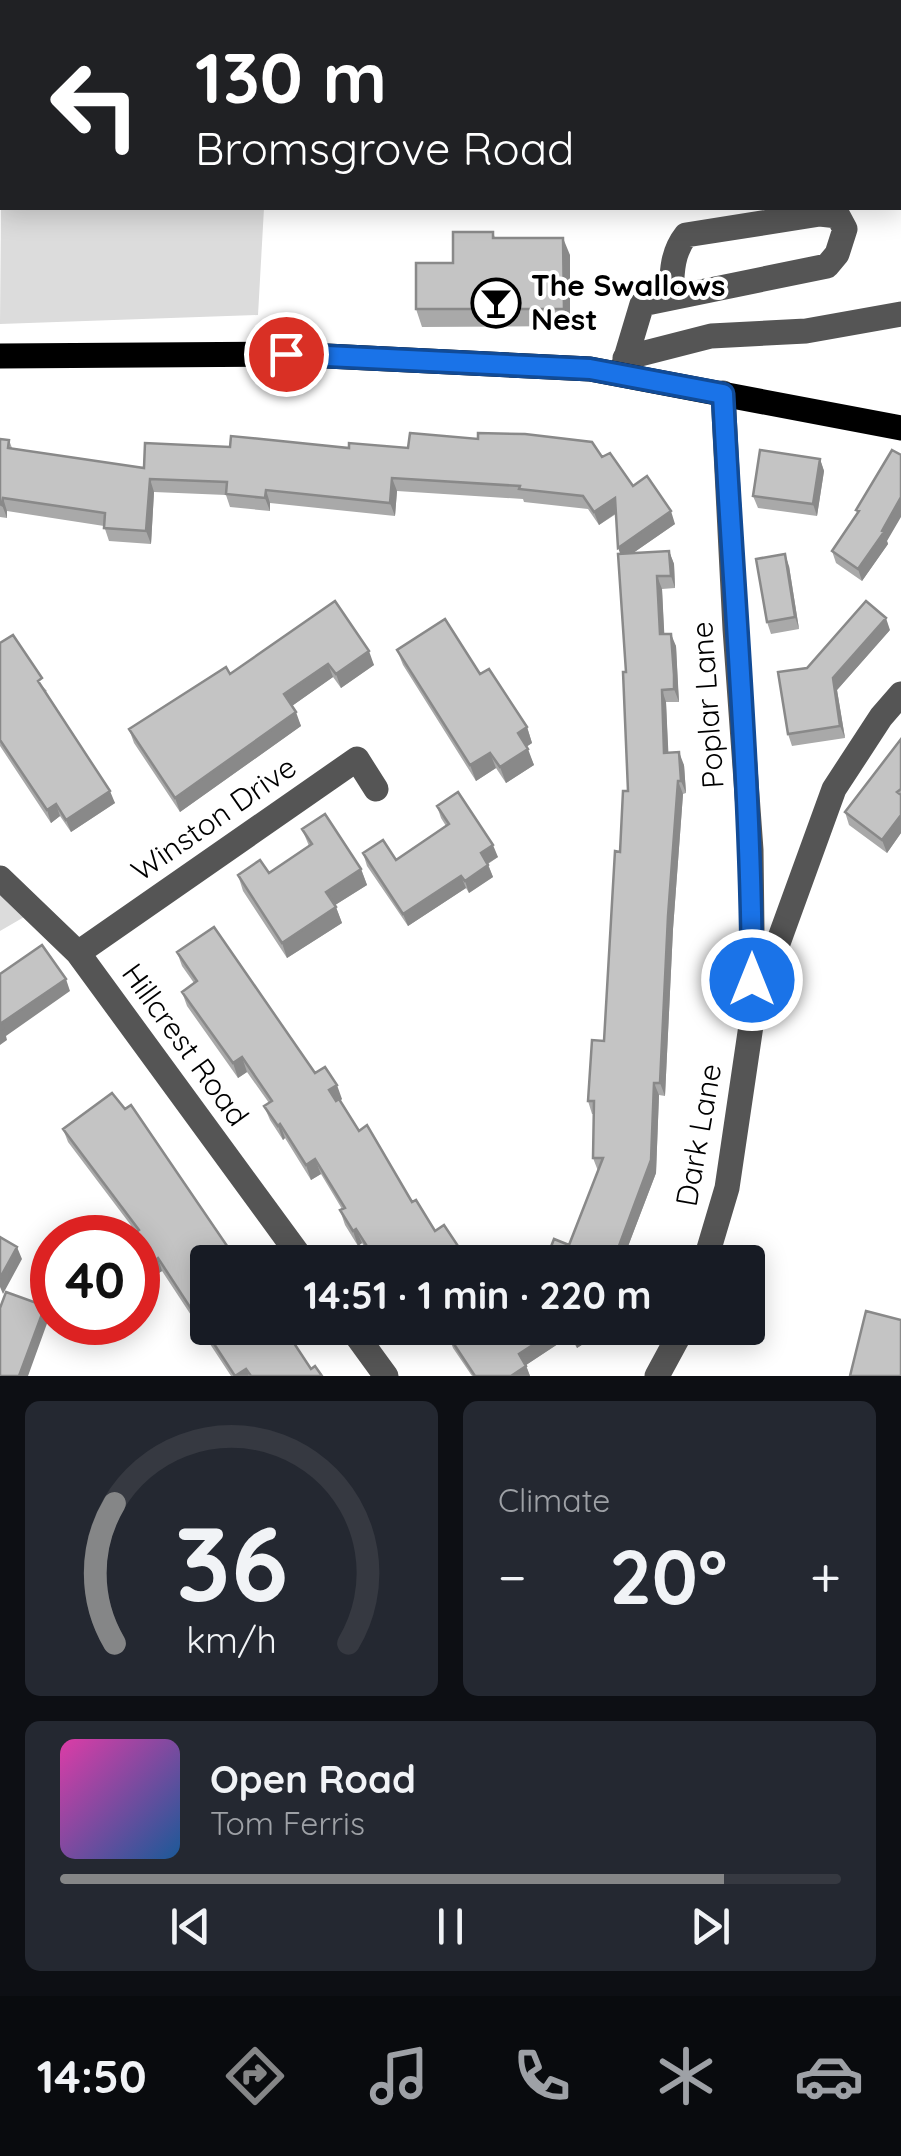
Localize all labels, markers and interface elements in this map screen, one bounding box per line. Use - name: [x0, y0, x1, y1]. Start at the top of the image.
- text: 130 m: [195, 33, 387, 121]
- icon: left: [30, 40, 160, 170]
- text: Bromsgrove Road: [195, 120, 574, 176]
- place label: The Swallows Nest: [531, 266, 725, 338]
- bar icon: The Swallows Nest: [470, 277, 522, 329]
- pin: [244, 312, 329, 397]
- icon: arrive: [259, 327, 314, 382]
- street label: Poplar Lane: [682, 620, 732, 790]
- street label: Winston Drive: [124, 747, 303, 889]
- position arrow: [700, 928, 804, 1032]
- street label: Hillcrest Road: [114, 956, 258, 1133]
- street label: Dark Lane: [667, 1061, 729, 1209]
- speed limit sign: 40: [30, 1215, 160, 1345]
- text: 14:51 · 1 min · 220 m: [304, 1271, 651, 1319]
- text: Climate: [498, 1480, 610, 1520]
- text: 36: [175, 1497, 288, 1627]
- text: 20°: [609, 1529, 727, 1623]
- text: −: [498, 1542, 527, 1611]
- text: +: [810, 1542, 841, 1611]
- text: km/h: [186, 1617, 277, 1662]
- text: Open Road: [210, 1755, 416, 1803]
- text: Tom Ferris: [210, 1803, 365, 1843]
- icon: previous: [163, 1899, 218, 1954]
- icon: pause: [423, 1899, 478, 1954]
- icon: next: [683, 1899, 738, 1954]
- icon: directions: [220, 2041, 290, 2111]
- icon: music: [364, 2041, 434, 2111]
- icon: phone: [507, 2041, 577, 2111]
- icon: climate: [651, 2041, 721, 2111]
- icon: car: [794, 2041, 864, 2111]
- text: 14:50: [37, 2048, 147, 2104]

